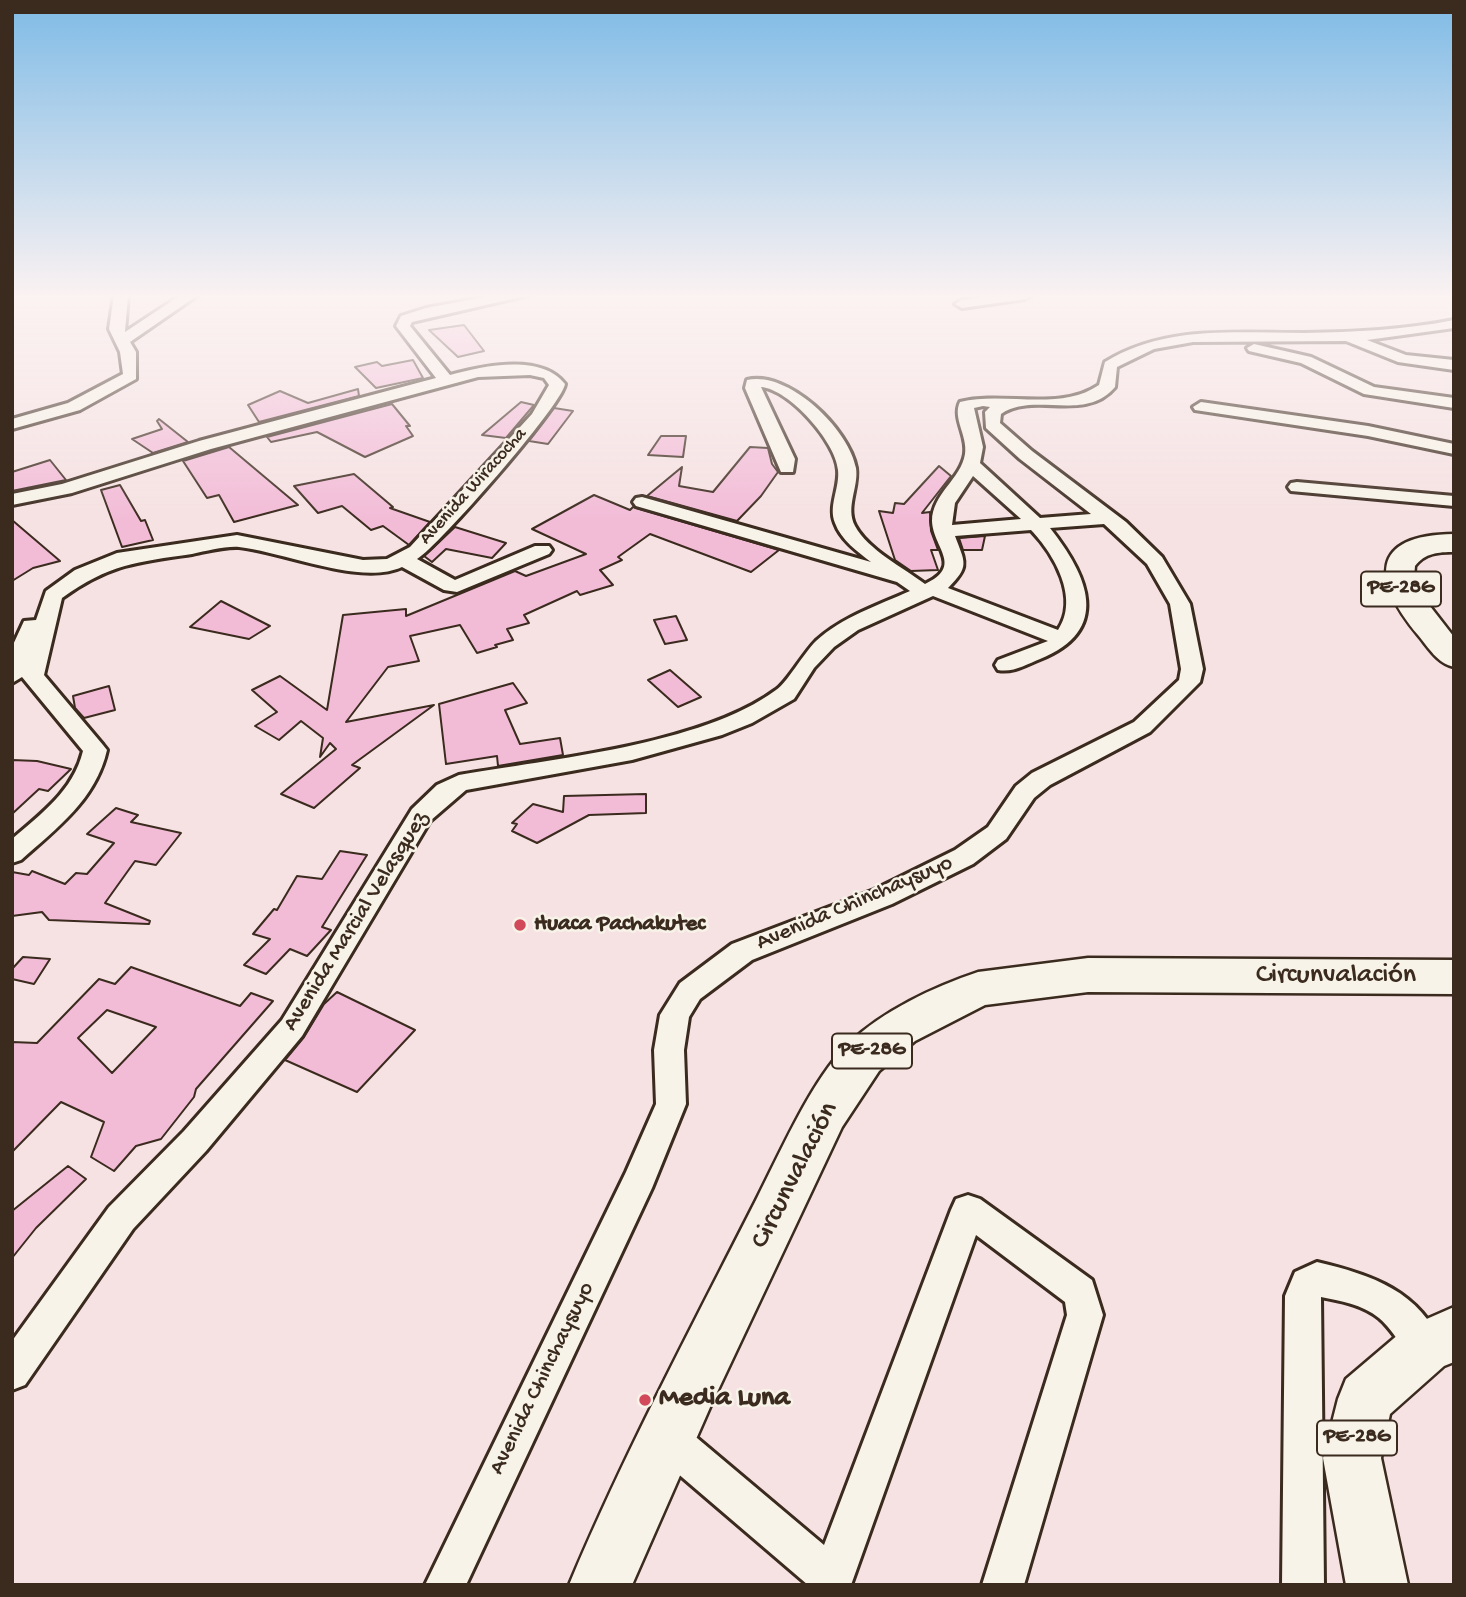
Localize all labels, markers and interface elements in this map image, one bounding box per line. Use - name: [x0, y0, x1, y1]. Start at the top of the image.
- street label: Avenida Wiracocha: [415, 424, 533, 550]
- road number: PE-28G: [1361, 572, 1441, 606]
- street label: Avenida Marcial Velasquez: [278, 807, 436, 1037]
- street label: Avenida Chinchaysuyo: [753, 850, 957, 958]
- place label: Huaca Pachakutec: [534, 911, 705, 939]
- marker: Huaca Pachakutec: [512, 917, 528, 933]
- street label: Circunvalación: [1256, 960, 1416, 994]
- road number: PE-28G: [832, 1034, 912, 1068]
- street label: Circunvalación: [745, 1097, 847, 1255]
- street label: Avenida Chinchaysuyo: [484, 1278, 602, 1480]
- place label: Media Luna: [659, 1383, 790, 1417]
- marker: Media Luna: [637, 1392, 653, 1408]
- road number: PE-28G: [1317, 1420, 1397, 1456]

